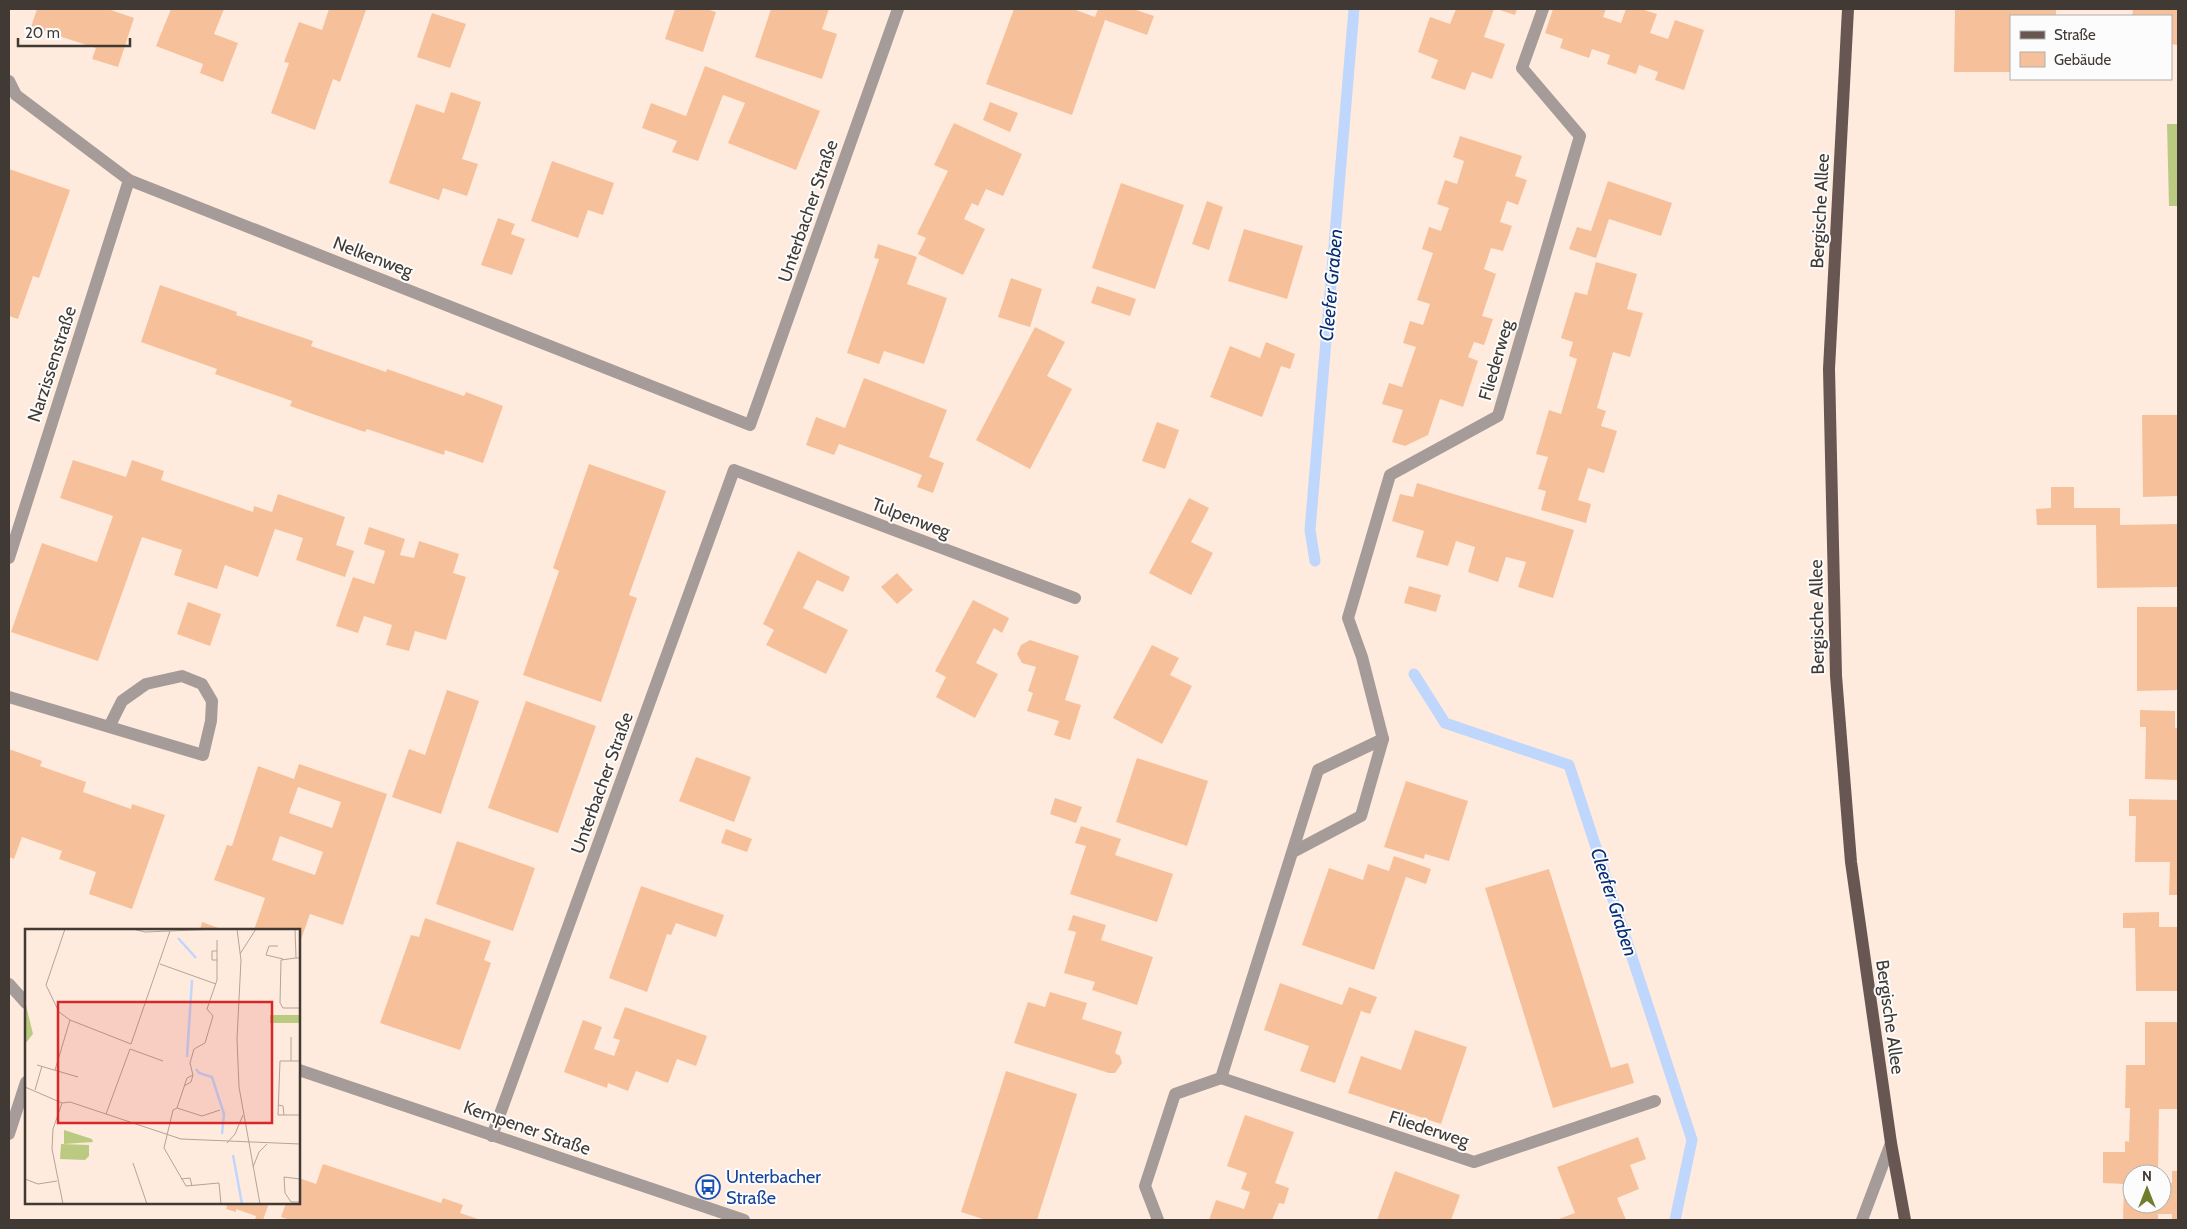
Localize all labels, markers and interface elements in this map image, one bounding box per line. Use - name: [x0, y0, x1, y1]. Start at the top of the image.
- scale bar: [18, 15, 130, 47]
- legend: [2010, 15, 2172, 80]
- text: 20 m: [25, 24, 60, 42]
- text: Straße: [2054, 26, 2096, 44]
- text: Gebäude: [2054, 51, 2111, 69]
- street label: Unterbacher Straße: [773, 137, 843, 285]
- street label: Bergische Allee: [1806, 153, 1834, 269]
- water label: Cleefer Graben: [1315, 228, 1347, 342]
- street label: Nelkenweg: [330, 232, 417, 283]
- street label: Narzissenstraße: [23, 303, 81, 425]
- street label: Fliederweg: [1474, 316, 1518, 403]
- street label: Tulpenweg: [869, 493, 954, 543]
- street label: Bergische Allee: [1805, 559, 1829, 675]
- street label: Unterbacher Straße: [566, 709, 638, 857]
- water label: Cleefer Graben: [1586, 845, 1642, 959]
- inset map: [25, 929, 300, 1204]
- street label: Bergische Allee: [1871, 958, 1909, 1076]
- street label: Kempener Straße: [461, 1096, 593, 1160]
- street label: Fliederweg: [1386, 1106, 1473, 1153]
- north arrow: [2122, 1164, 2172, 1214]
- place label: Unterbacher Straße: [726, 1166, 821, 1209]
- text: N: [2142, 1167, 2152, 1185]
- bus stop icon: Unterbacher Straße: [695, 1174, 721, 1200]

